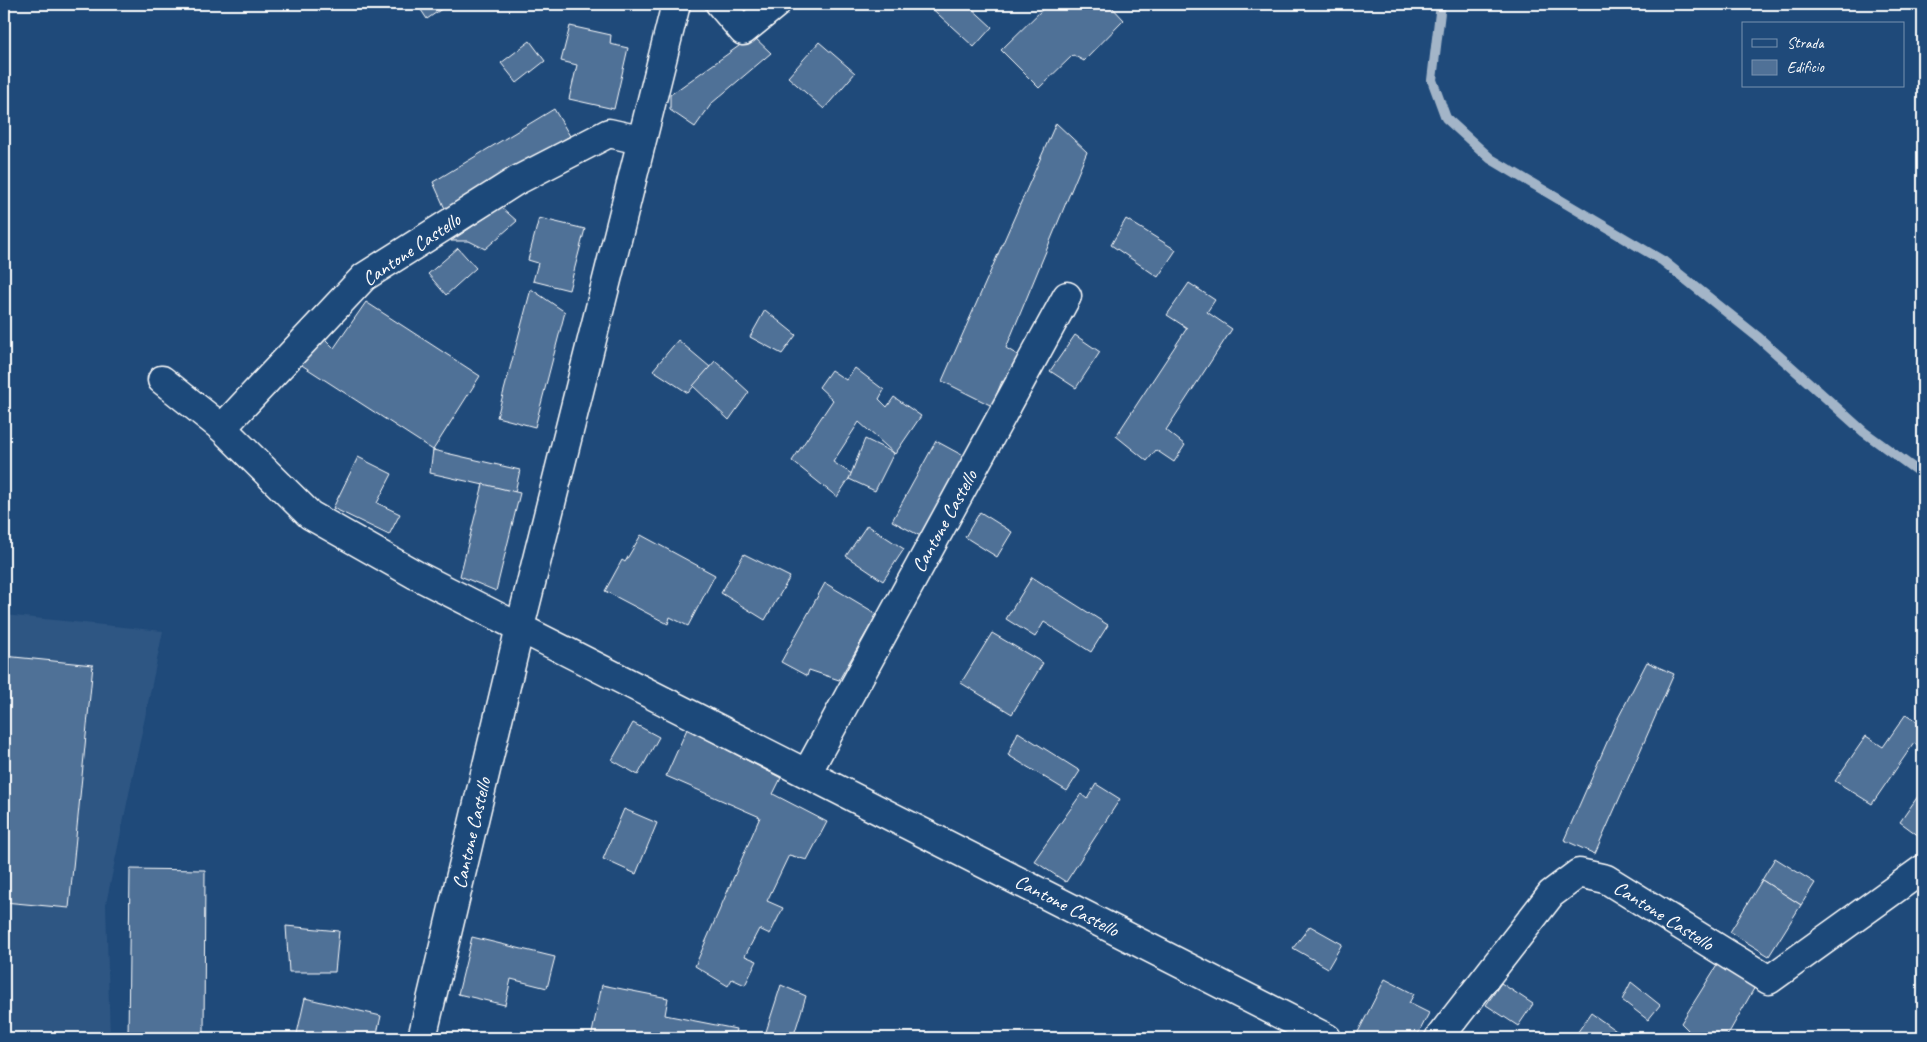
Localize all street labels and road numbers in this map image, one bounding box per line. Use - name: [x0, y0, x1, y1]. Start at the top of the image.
- street label: Cantone Castello: [357, 207, 466, 291]
- street label: Cantone Castello: [906, 465, 983, 577]
- street label: Cantone Castello: [447, 774, 497, 891]
- street label: Cantone Castello: [1011, 869, 1124, 943]
- street label: Cantone Castello: [1609, 875, 1719, 957]

